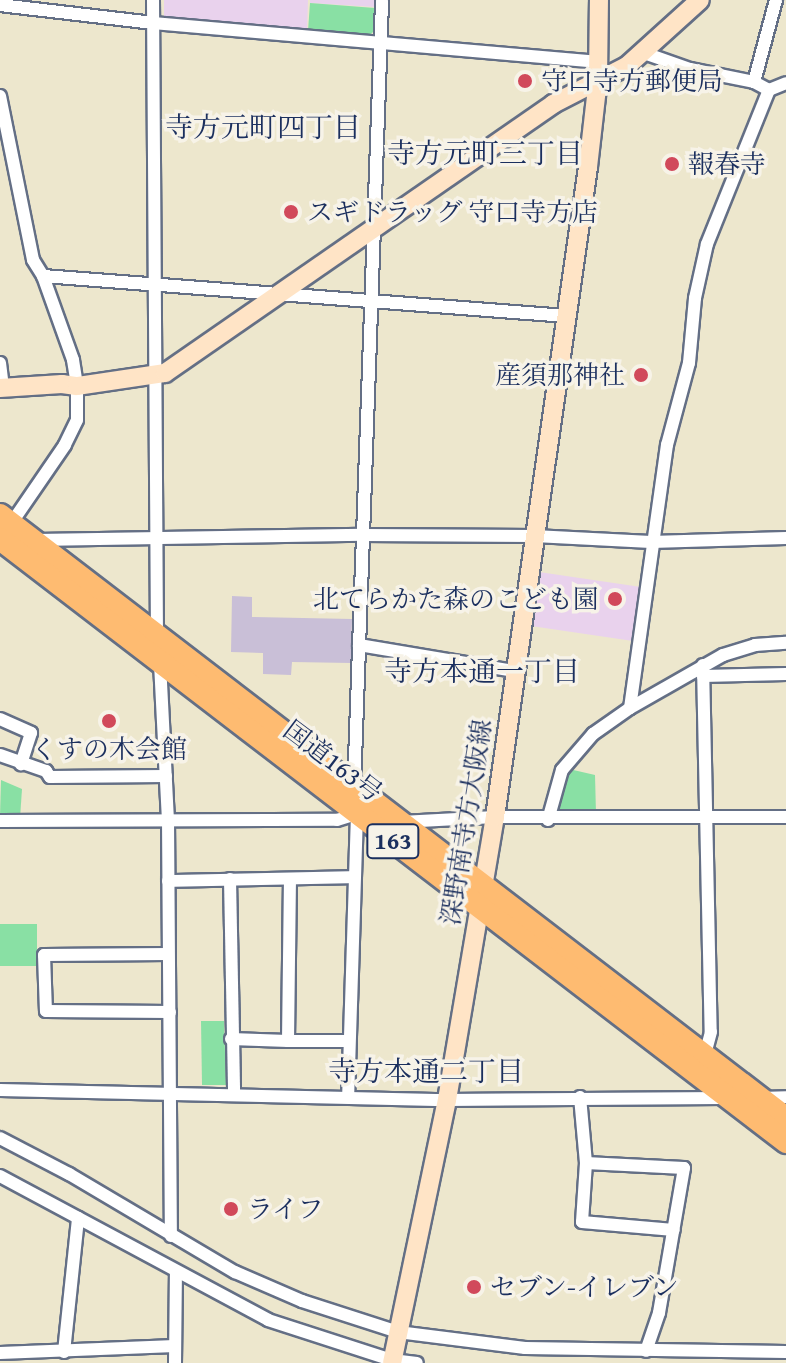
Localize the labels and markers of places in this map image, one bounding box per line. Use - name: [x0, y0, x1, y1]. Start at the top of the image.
- place label: 守口寺方郵便局: [541, 65, 723, 97]
- marker: 守口寺方郵便局: [516, 72, 534, 90]
- place label: 報春寺: [688, 148, 766, 180]
- marker: 報春寺: [663, 155, 681, 173]
- place label: スギドラッグ 守口寺方店: [307, 196, 599, 228]
- marker: スギドラッグ 守口寺方店: [282, 203, 300, 221]
- place label: 産須那神社: [495, 359, 625, 391]
- marker: 産須那神社: [632, 366, 650, 384]
- place label: 北てらかた森のこども園: [313, 583, 599, 615]
- marker: 北てらかた森のこども園: [606, 590, 624, 608]
- marker: くすの木会館: [100, 712, 118, 730]
- place label: くすの木会館: [31, 733, 187, 765]
- place label: ライフ: [247, 1193, 325, 1225]
- marker: ライフ: [222, 1200, 240, 1218]
- place label: セブン-イレブン: [490, 1271, 681, 1303]
- marker: セブン-イレブン: [465, 1278, 483, 1296]

